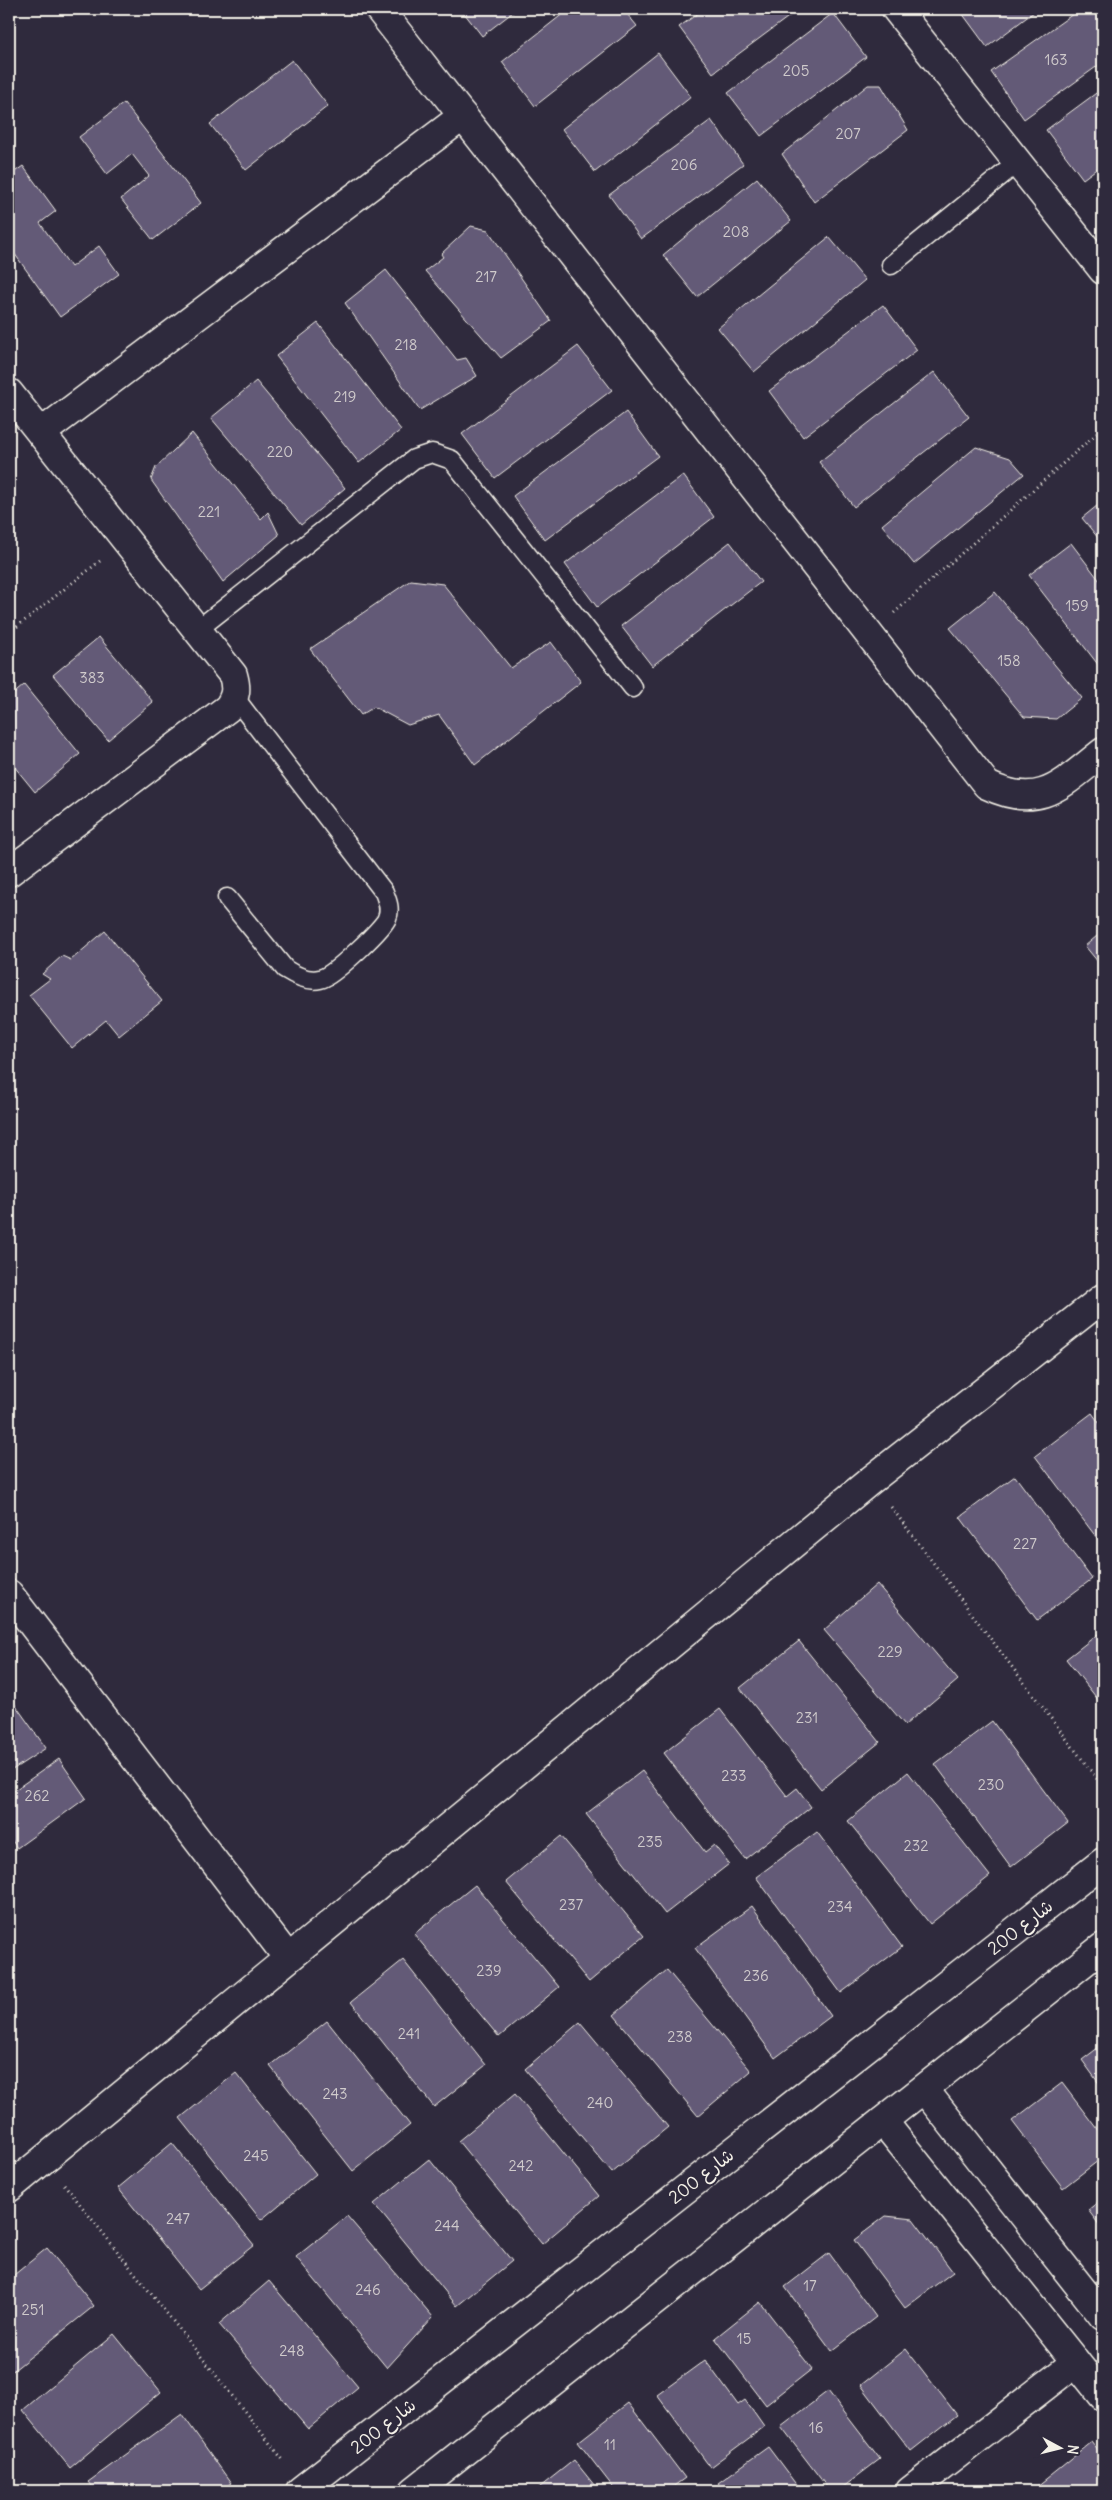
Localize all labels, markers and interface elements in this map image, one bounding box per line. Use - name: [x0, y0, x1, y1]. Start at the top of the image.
- house number: 163: [1044, 50, 1068, 69]
- house number: 205: [783, 61, 809, 80]
- house number: 207: [835, 124, 861, 143]
- house number: 206: [671, 155, 697, 174]
- house number: 208: [723, 222, 749, 241]
- house number: 217: [475, 267, 497, 286]
- house number: 218: [395, 335, 417, 354]
- house number: 219: [334, 387, 356, 406]
- house number: 220: [267, 442, 293, 461]
- house number: 221: [198, 502, 220, 521]
- house number: 159: [1065, 596, 1089, 615]
- house number: 158: [997, 651, 1021, 670]
- house number: 383: [79, 668, 105, 687]
- house number: 227: [1013, 1534, 1037, 1553]
- house number: 229: [877, 1642, 903, 1661]
- house number: 231: [796, 1708, 818, 1727]
- house number: 233: [721, 1766, 747, 1785]
- house number: 230: [978, 1775, 1004, 1794]
- house number: 262: [24, 1786, 50, 1805]
- house number: 235: [637, 1832, 663, 1851]
- house number: 232: [904, 1836, 928, 1855]
- street label: شارع 200: [983, 1894, 1058, 1960]
- house number: 237: [559, 1895, 583, 1914]
- house number: 234: [827, 1897, 853, 1916]
- house number: 239: [476, 1961, 502, 1980]
- house number: 236: [743, 1966, 769, 1985]
- house number: 241: [398, 2024, 420, 2043]
- house number: 238: [667, 2027, 693, 2046]
- house number: 243: [322, 2084, 348, 2103]
- house number: 240: [587, 2093, 613, 2112]
- street label: شارع 200: [664, 2143, 739, 2209]
- house number: 245: [243, 2146, 269, 2165]
- house number: 242: [509, 2156, 533, 2175]
- house number: 247: [166, 2209, 190, 2228]
- house number: 244: [434, 2216, 460, 2235]
- house number: 17: [803, 2276, 817, 2295]
- house number: 246: [355, 2280, 381, 2299]
- house number: 251: [22, 2300, 44, 2319]
- house number: 15: [737, 2329, 751, 2348]
- house number: 248: [279, 2341, 305, 2360]
- street label: شارع 200: [346, 2393, 421, 2459]
- house number: 16: [809, 2418, 823, 2437]
- north arrow: [1034, 2422, 1084, 2472]
- house number: 11: [604, 2435, 616, 2454]
- text: N: [1063, 2444, 1082, 2455]

